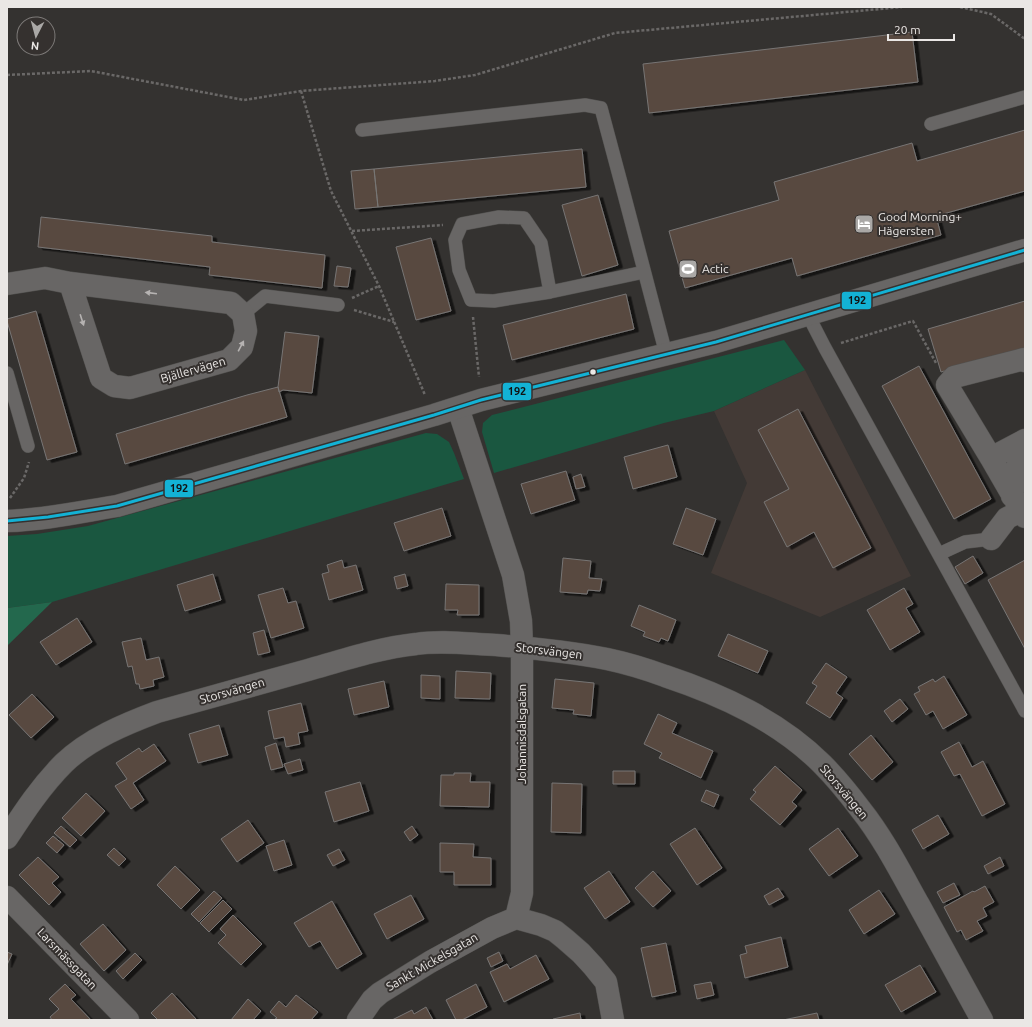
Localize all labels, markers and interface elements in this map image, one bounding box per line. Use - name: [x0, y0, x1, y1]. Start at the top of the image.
- north arrow: [16, 16, 56, 56]
- scale bar: [888, 16, 954, 42]
- text: 20 m: [894, 23, 921, 36]
- text: N: [30, 40, 40, 52]
- place label: Good Morning+ Hägersten: [878, 210, 962, 237]
- hotel icon: Good Morning+ Hägersten: [853, 213, 875, 235]
- sports icon: Actic: [677, 258, 699, 280]
- place label: Actic: [702, 262, 729, 275]
- one-way arrow: [145, 290, 157, 296]
- line badge: 192: [841, 291, 872, 310]
- text: 192: [848, 294, 866, 306]
- one-way arrow: [79, 314, 85, 326]
- one-way arrow: [238, 340, 244, 352]
- street label: Bjällervägen: [159, 354, 227, 385]
- unlabelled marker: [588, 367, 598, 377]
- line badge: 192: [502, 382, 532, 401]
- text: 192: [508, 385, 526, 397]
- line badge: 192: [164, 479, 194, 498]
- text: 192: [170, 482, 188, 494]
- street label: Storsvängen: [515, 640, 583, 661]
- street label: Storsvängen: [198, 675, 266, 706]
- street label: Johannisdalsgatan: [515, 684, 528, 784]
- street label: Storsvängen: [818, 762, 871, 822]
- street label: Larsmässgatan: [35, 925, 100, 992]
- street label: Sankt Mickelsgatan: [384, 930, 480, 993]

